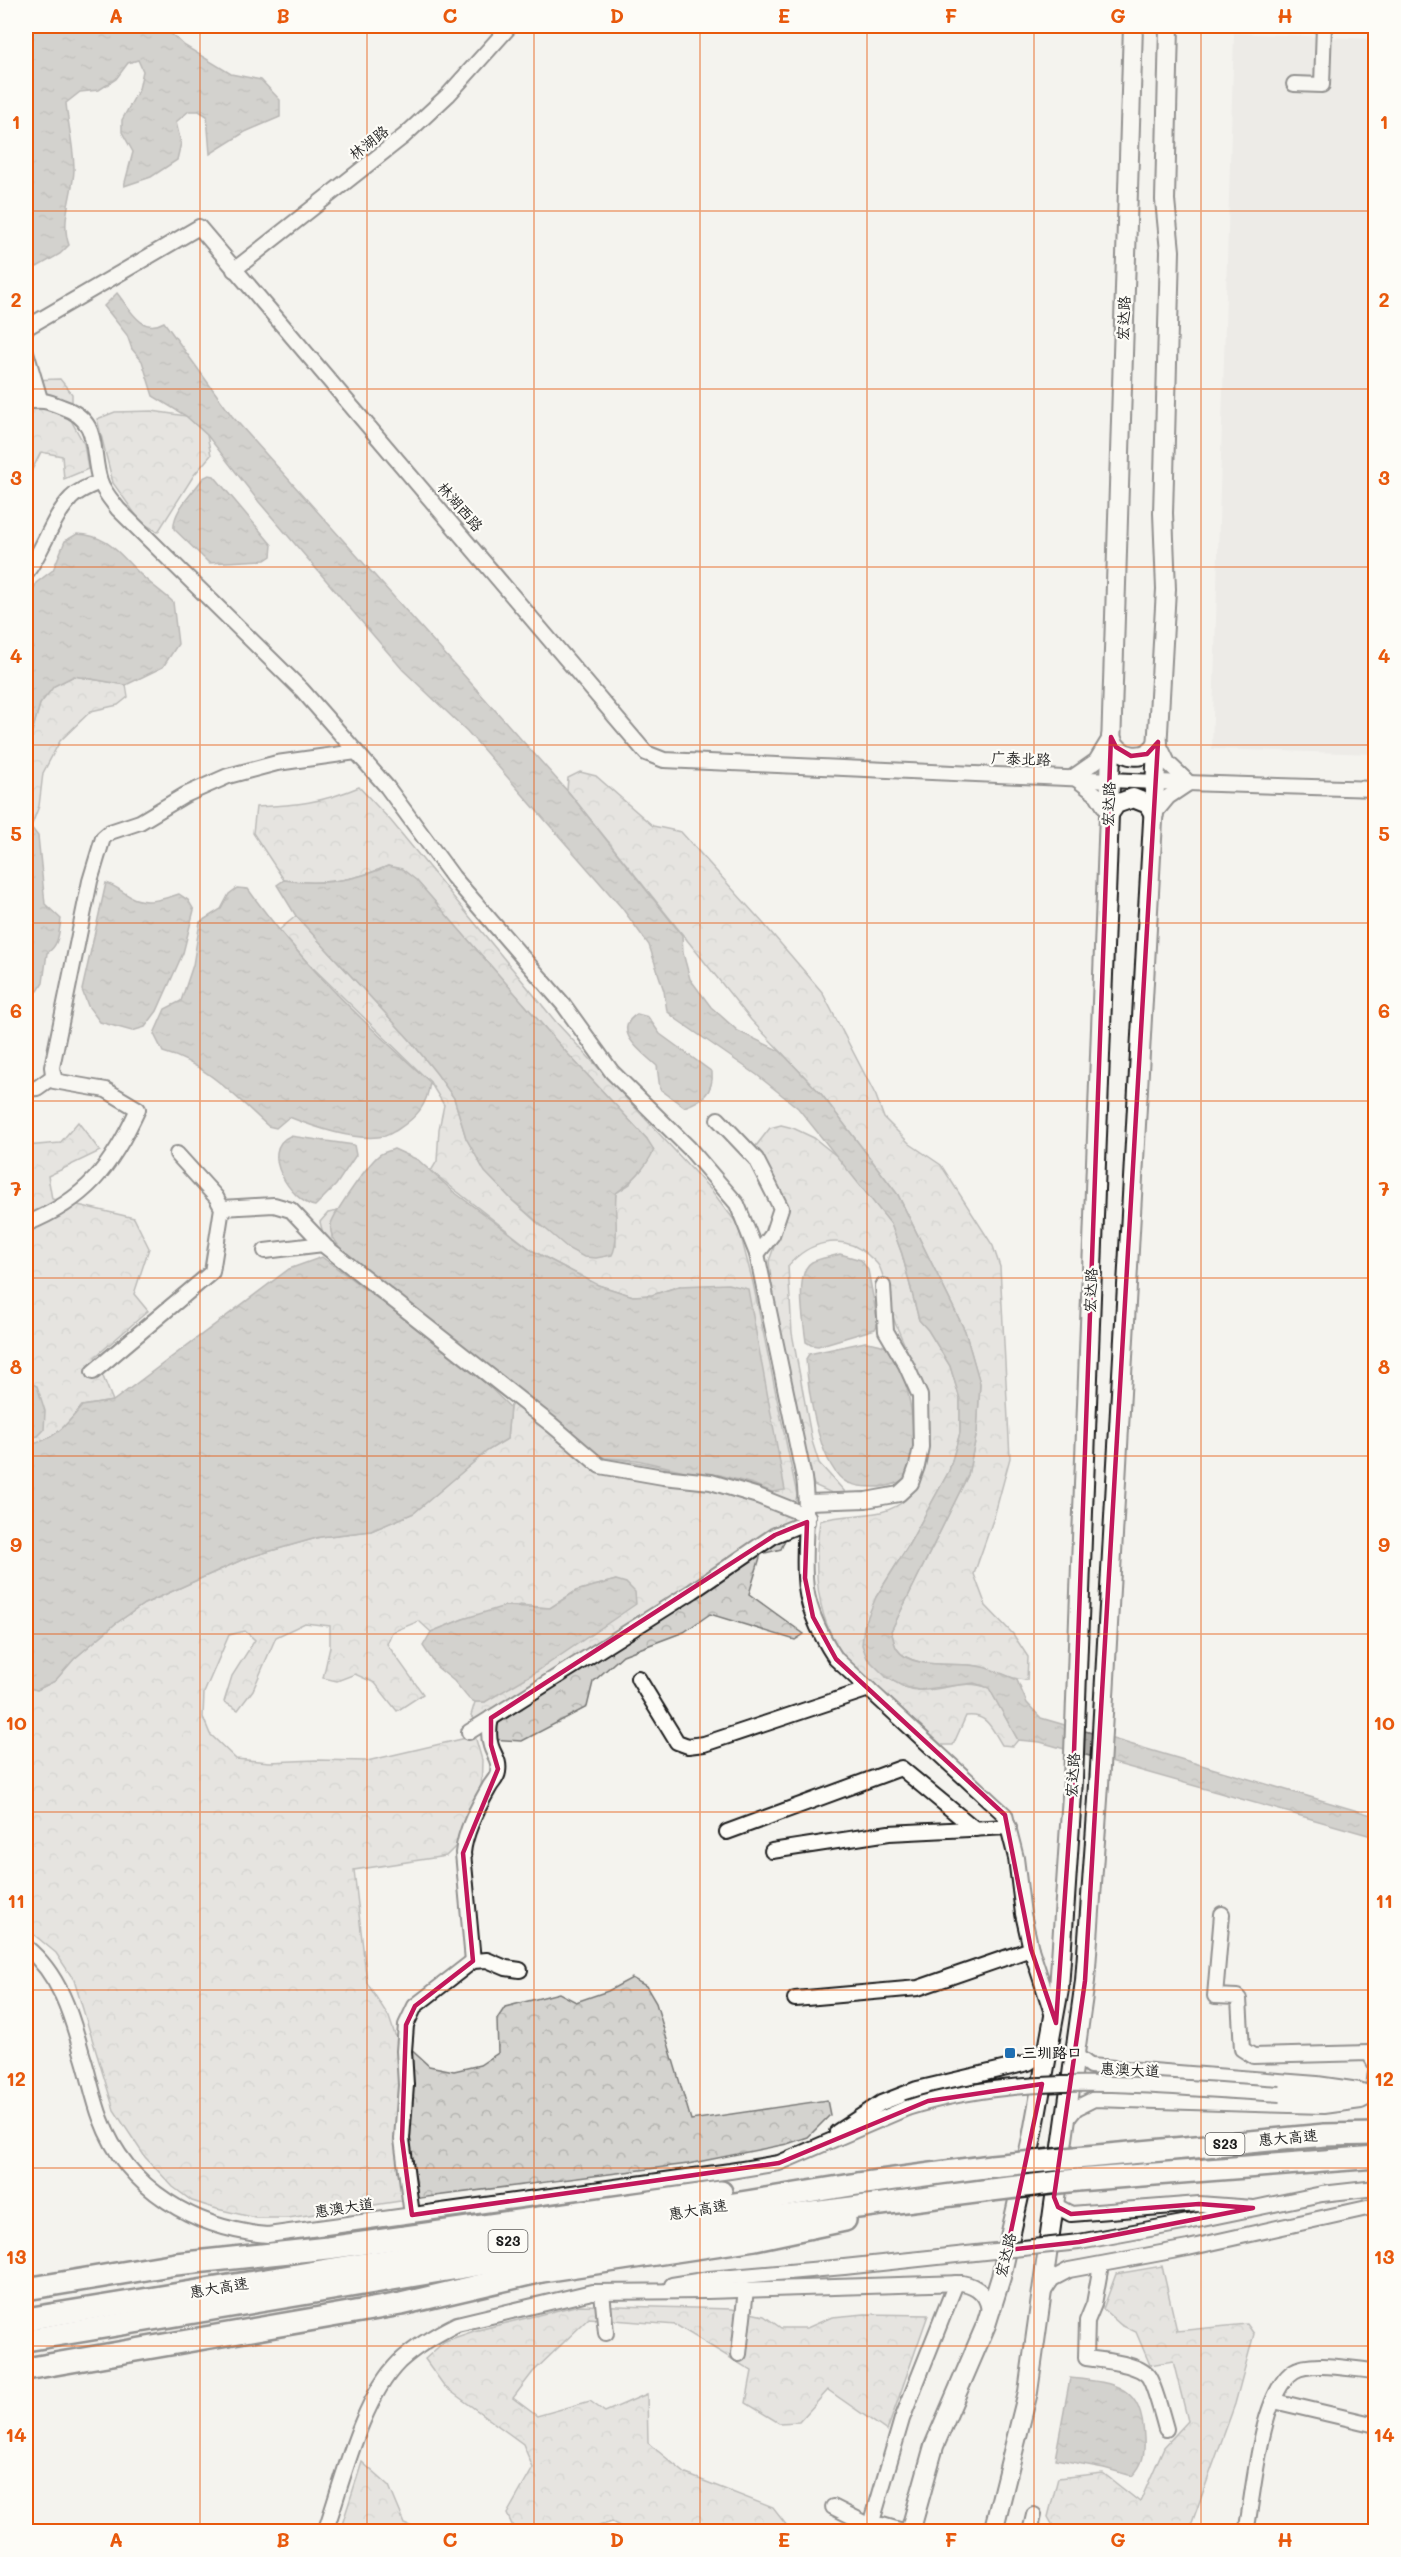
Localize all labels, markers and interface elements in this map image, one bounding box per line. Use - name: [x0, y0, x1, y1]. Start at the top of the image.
- text: A: [109, 2, 123, 28]
- text: B: [276, 2, 290, 28]
- text: C: [443, 2, 458, 28]
- text: D: [610, 2, 624, 28]
- text: E: [778, 2, 790, 28]
- text: F: [945, 2, 958, 28]
- text: G: [1110, 2, 1126, 28]
- text: H: [1277, 2, 1293, 28]
- text: 1: [12, 108, 20, 134]
- text: 1: [1380, 108, 1388, 134]
- street label: 林湖路: [344, 120, 392, 164]
- text: 2: [10, 286, 22, 312]
- text: 2: [1378, 286, 1390, 312]
- street label: 宏达路: [1112, 295, 1134, 341]
- text: 3: [10, 464, 22, 490]
- text: 3: [1378, 464, 1390, 490]
- street label: 林湖西路: [434, 477, 488, 536]
- text: 4: [10, 642, 23, 668]
- text: 4: [1378, 642, 1391, 668]
- street label: 广泰北路: [991, 747, 1051, 769]
- street label: 宏达路: [1097, 781, 1119, 827]
- text: 5: [10, 820, 22, 846]
- text: 5: [1378, 820, 1390, 846]
- text: 6: [10, 997, 22, 1023]
- text: 6: [1378, 997, 1390, 1023]
- text: 7: [10, 1175, 22, 1201]
- text: 7: [1378, 1175, 1390, 1201]
- street label: 宏达路: [1079, 1267, 1101, 1313]
- text: 8: [10, 1353, 22, 1379]
- text: 8: [1378, 1353, 1390, 1379]
- text: 9: [10, 1531, 22, 1557]
- text: 9: [1378, 1531, 1390, 1557]
- text: 10: [5, 1709, 27, 1735]
- text: 10: [1373, 1709, 1395, 1735]
- street label: 宏达路: [1061, 1752, 1083, 1798]
- text: 11: [7, 1887, 25, 1913]
- text: 11: [1375, 1887, 1393, 1913]
- place label: 三圳路口: [1022, 2042, 1082, 2062]
- marker: 三圳路口: [1003, 2046, 1017, 2060]
- street label: 惠澳大道: [1100, 2057, 1161, 2081]
- text: 12: [6, 2065, 26, 2091]
- text: 12: [1374, 2065, 1394, 2091]
- street label: 惠大高速: [1257, 2124, 1319, 2150]
- road number: S23: [1206, 2133, 1244, 2155]
- street label: 惠澳大道: [313, 2193, 375, 2221]
- street label: 惠大高速: [667, 2194, 729, 2224]
- road number: S23: [488, 2230, 528, 2252]
- street label: 宏达路: [990, 2231, 1020, 2279]
- text: 13: [6, 2243, 26, 2269]
- text: 13: [1374, 2243, 1394, 2269]
- street label: 惠大高速: [188, 2272, 250, 2302]
- text: 14: [5, 2421, 27, 2447]
- text: 14: [1373, 2421, 1395, 2447]
- text: A: [109, 2526, 123, 2552]
- text: B: [276, 2526, 290, 2552]
- text: C: [443, 2526, 458, 2552]
- text: D: [610, 2526, 624, 2552]
- text: E: [778, 2526, 790, 2552]
- text: F: [945, 2526, 958, 2552]
- text: G: [1110, 2526, 1126, 2552]
- text: H: [1277, 2526, 1293, 2552]

